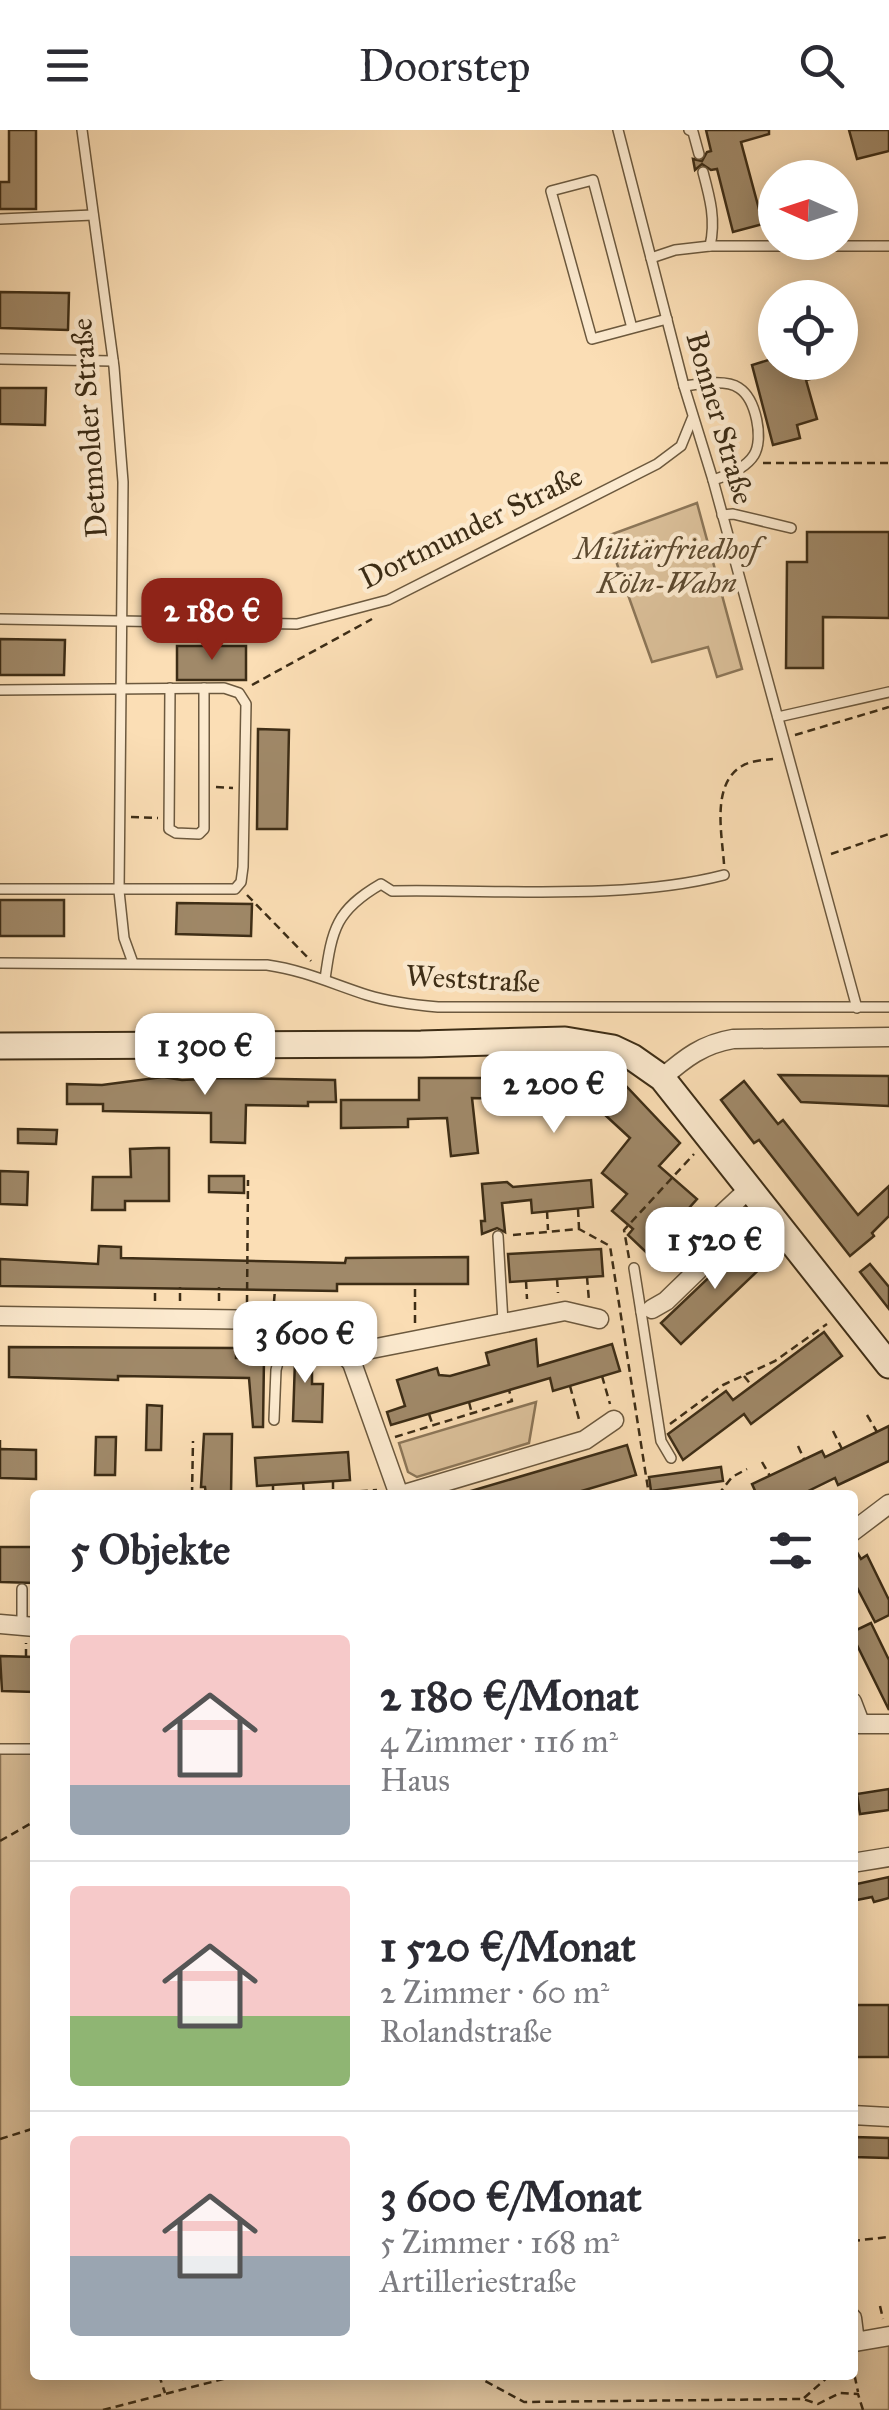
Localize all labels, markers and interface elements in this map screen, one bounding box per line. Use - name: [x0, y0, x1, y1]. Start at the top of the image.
- icon: menu: [40, 38, 95, 93]
- text: Doorstep: [359, 38, 530, 93]
- icon: search: [794, 38, 849, 93]
- north arrow: [758, 160, 858, 260]
- map controls: [758, 160, 858, 380]
- button: locate: [758, 280, 858, 380]
- street label: Detmolder Straße: [63, 317, 115, 539]
- street label: Bonner Straße: [678, 328, 762, 508]
- street label: Dortmunder Straße: [354, 458, 588, 596]
- park label: Militärfriedhof Köln-Wahn: [572, 531, 768, 601]
- pin: 2 180 €: [120, 578, 304, 663]
- text: 2 180 €: [163, 591, 261, 630]
- street label: Weststraße: [405, 957, 541, 1001]
- pin: 1 300 €: [113, 1013, 297, 1098]
- text: 1 300 €: [157, 1026, 253, 1065]
- pin: 2 200 €: [462, 1051, 646, 1136]
- text: 2 200 €: [503, 1064, 605, 1103]
- pin: 1 520 €: [623, 1207, 807, 1292]
- text: 1 520 €: [667, 1220, 763, 1259]
- pin: 3 600 €: [213, 1301, 397, 1386]
- text: 3 600 €: [255, 1314, 355, 1353]
- icon: filters: [763, 1523, 818, 1578]
- text: 5 Objekte: [70, 1524, 230, 1576]
- text: 2 180 €/Monat: [380, 1670, 639, 1722]
- icon: home: [150, 1675, 270, 1795]
- text: 4 Zimmer · 116 m²: [380, 1722, 618, 1761]
- text: Haus: [380, 1761, 450, 1800]
- text: 1 520 €/Monat: [380, 1921, 636, 1973]
- icon: home: [150, 1926, 270, 2046]
- text: 2 Zimmer · 60 m²: [380, 1973, 609, 2012]
- text: Rolandstraße: [380, 2012, 552, 2051]
- text: 3 600 €/Monat: [380, 2171, 642, 2223]
- icon: home: [150, 2176, 270, 2296]
- text: 5 Zimmer · 168 m²: [380, 2223, 619, 2262]
- text: Artilleriestraße: [380, 2262, 577, 2301]

